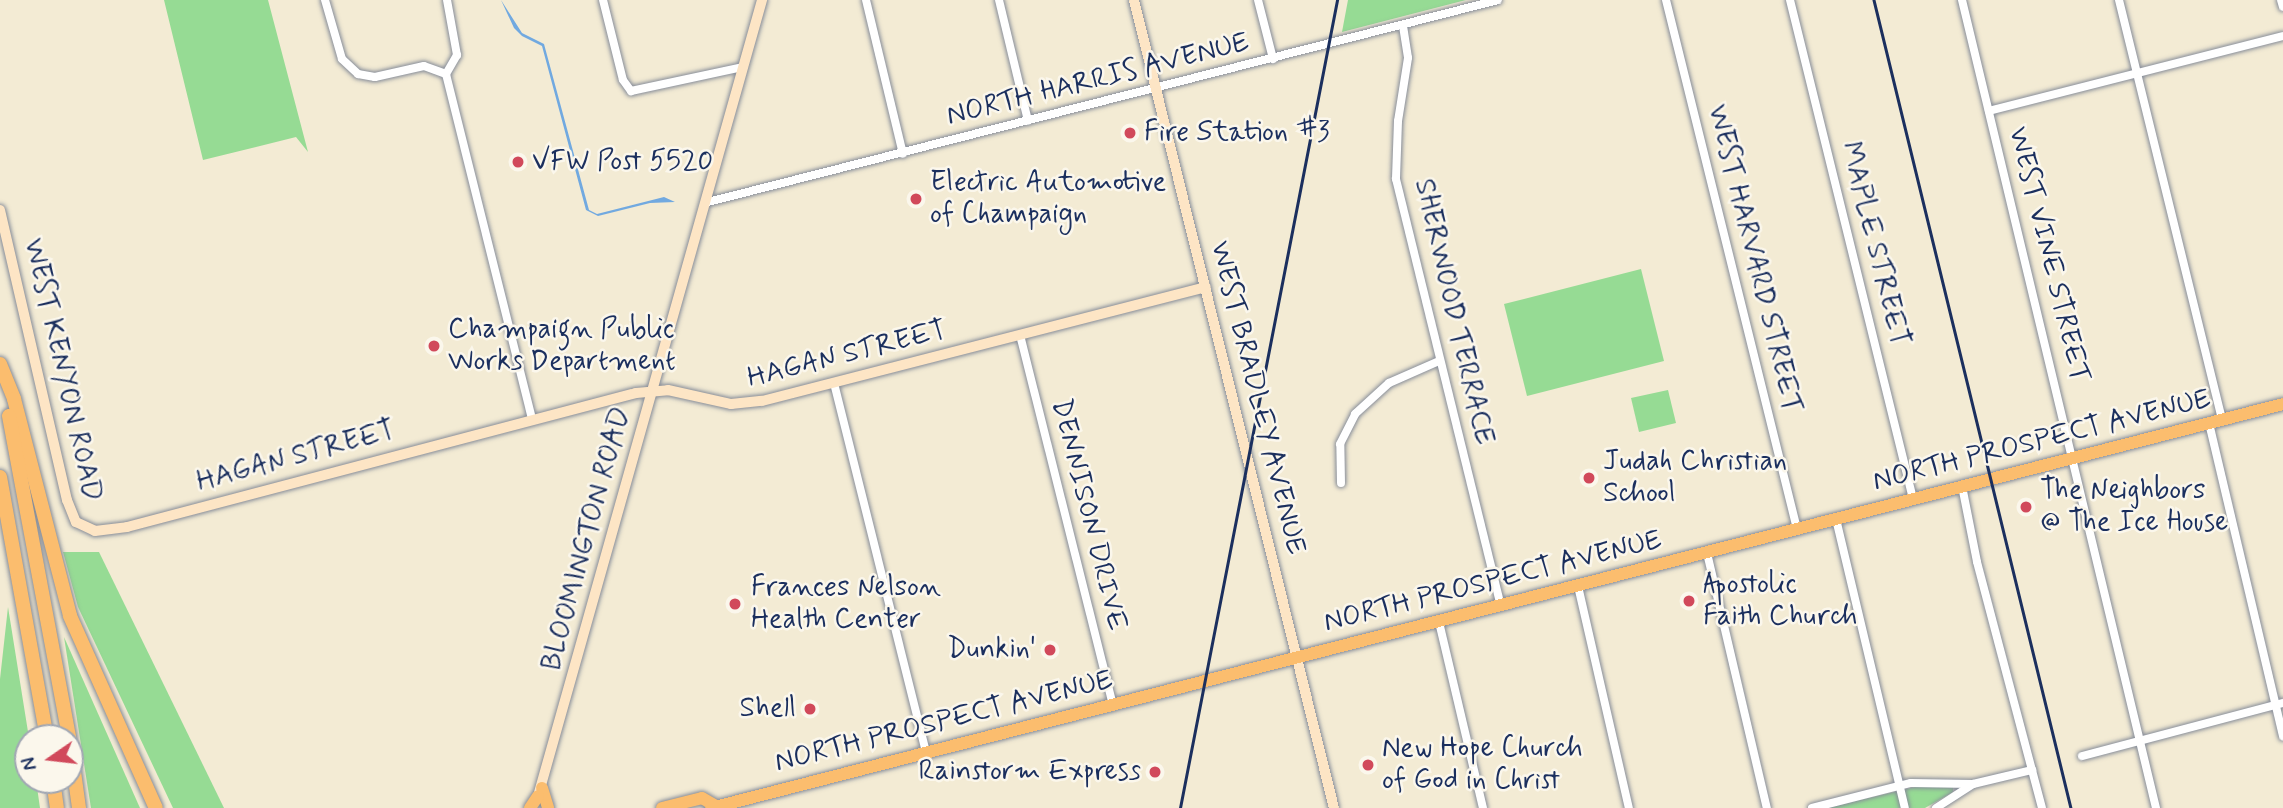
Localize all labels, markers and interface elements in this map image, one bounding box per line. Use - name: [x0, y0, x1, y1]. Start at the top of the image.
- street label: NORTH HARRIS AVENUE: [941, 25, 1255, 135]
- street label: WEST HARVARD STREET: [1699, 100, 1809, 418]
- place label: Fire Station #3: [1144, 116, 1321, 150]
- street label: WEST VINE STREET: [2000, 122, 2096, 388]
- marker: Fire Station #3: [1122, 125, 1138, 141]
- street label: MAPLE STREET: [1832, 138, 1916, 350]
- place label: VFW Post 5520: [532, 145, 713, 179]
- marker: VFW Post 5520: [510, 154, 526, 170]
- place label: Electric Automotive of Champaign: [930, 166, 1160, 232]
- street label: SHERWOOD TERRACE: [1406, 176, 1500, 448]
- marker: Electric Automotive of Champaign: [908, 191, 924, 207]
- street label: WEST KENYON ROAD: [15, 236, 109, 504]
- street label: WEST BRADLEY AVENUE: [1202, 237, 1312, 559]
- place label: Champaign Public Works Department: [448, 313, 693, 379]
- street label: HAGAN STREET: [744, 314, 950, 396]
- marker: Champaign Public Works Department: [426, 338, 442, 354]
- street label: NORTH PROSPECT AVENUE: [1868, 382, 2216, 500]
- street label: DENNISON DRIVE: [1043, 395, 1133, 635]
- street label: BLOOMINGTON ROAD: [536, 404, 638, 674]
- street label: HAGAN STREET: [193, 414, 399, 500]
- place label: Judah Christian School: [1603, 445, 1787, 511]
- marker: Judah Christian School: [1581, 470, 1597, 486]
- place label: The Neighbors @ The Ice House: [2040, 474, 2231, 540]
- marker: The Neighbors @ The Ice House: [2018, 499, 2034, 515]
- street label: NORTH PROSPECT AVENUE: [1319, 523, 1667, 641]
- place label: Apostolic Faith Church: [1703, 568, 1857, 634]
- place label: Frances Nelson Health Center: [751, 571, 932, 637]
- marker: Apostolic Faith Church: [1681, 593, 1697, 609]
- marker: Frances Nelson Health Center: [725, 594, 745, 614]
- place label: Dunkin': [947, 633, 1036, 667]
- marker: Dunkin': [1042, 642, 1058, 658]
- street label: NORTH PROSPECT AVENUE: [770, 663, 1118, 781]
- place label: Shell: [740, 692, 796, 726]
- marker: Shell: [802, 701, 818, 717]
- north arrow: [14, 724, 84, 794]
- place label: New Hope Church of God in Christ: [1382, 732, 1591, 798]
- text: N: [16, 755, 44, 773]
- place label: Rainstorm Express: [916, 755, 1141, 789]
- marker: New Hope Church of God in Christ: [1360, 757, 1376, 773]
- marker: Rainstorm Express: [1147, 764, 1163, 780]

